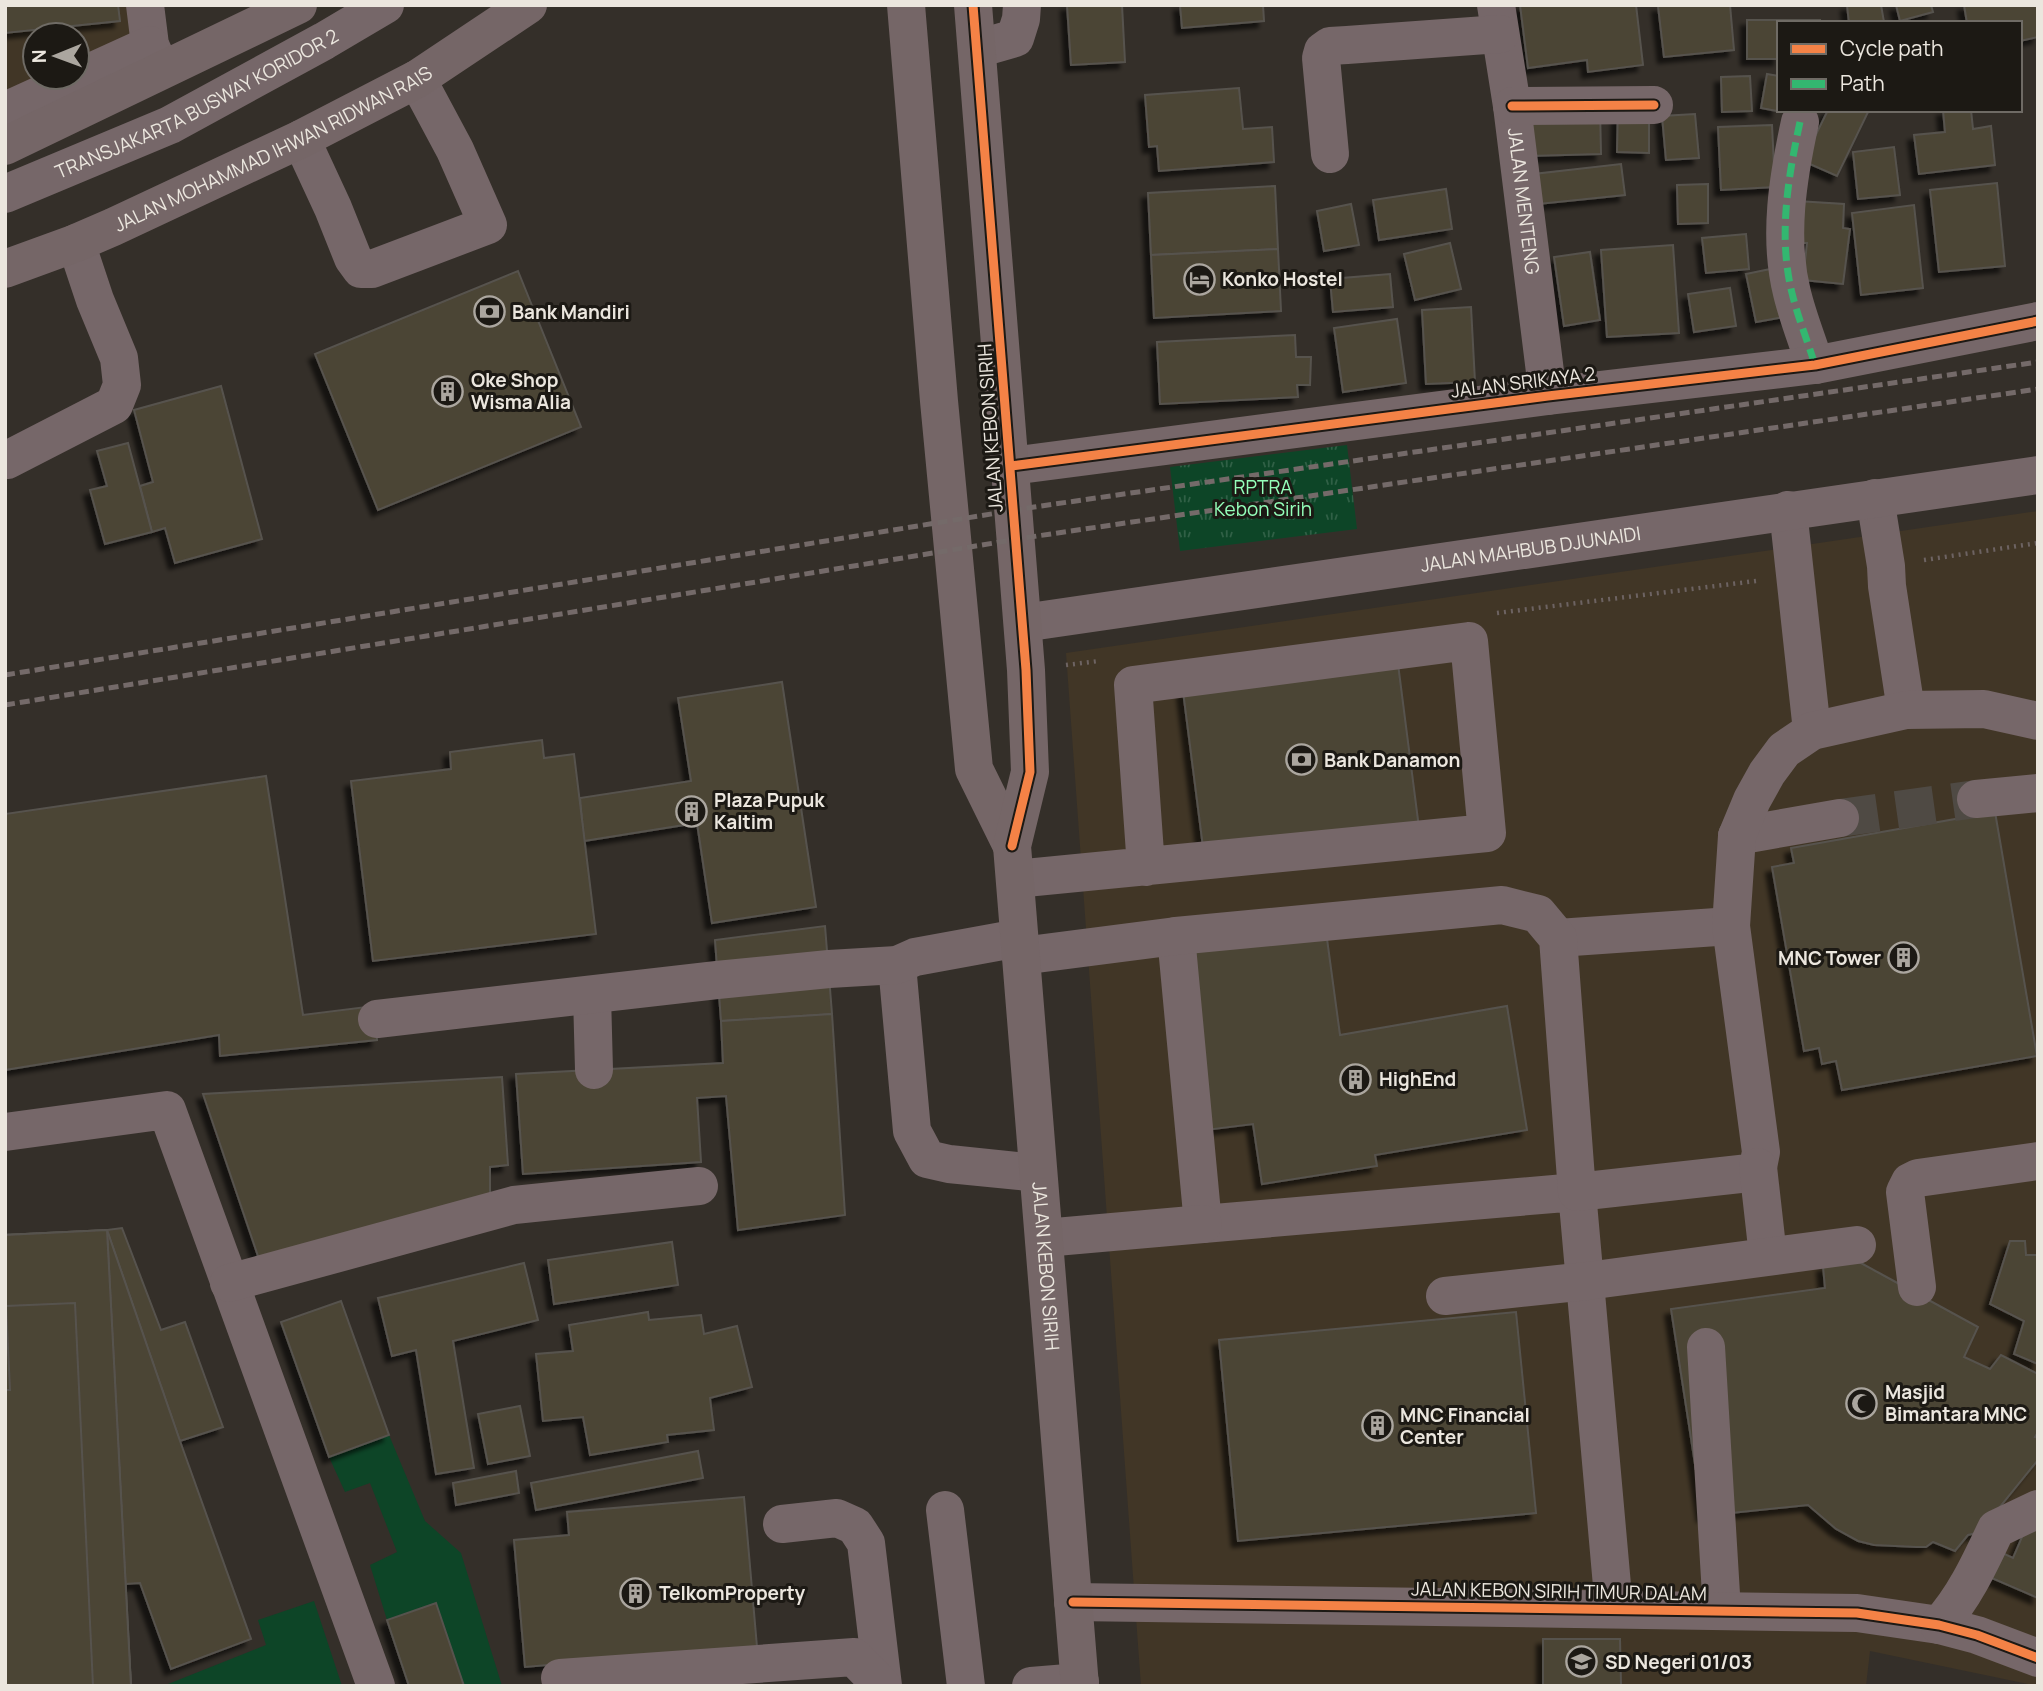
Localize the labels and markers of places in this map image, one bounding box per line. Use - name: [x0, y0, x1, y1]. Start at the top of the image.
- hotel icon: Konko Hostel: [1182, 262, 1216, 296]
- place label: Konko Hostel: [1222, 266, 1343, 292]
- bank icon: Bank Mandiri: [472, 295, 506, 329]
- place label: Bank Mandiri: [512, 299, 630, 325]
- place label: Oke Shop Wisma Alia: [471, 367, 571, 415]
- building icon: Oke Shop Wisma Alia: [431, 374, 465, 408]
- bank icon: Bank Danamon: [1284, 743, 1318, 777]
- place label: Bank Danamon: [1324, 747, 1460, 773]
- place label: Plaza Pupuk Kaltim: [714, 787, 825, 835]
- building icon: Plaza Pupuk Kaltim: [674, 794, 708, 828]
- building icon: MNC Tower: [1887, 941, 1921, 975]
- place label: MNC Tower: [1778, 945, 1881, 971]
- building icon: HighEnd: [1339, 1062, 1373, 1096]
- place label: HighEnd: [1379, 1066, 1456, 1092]
- place label: Masjid Bimantara MNC: [1885, 1379, 2027, 1427]
- mosque icon: Masjid Bimantara MNC: [1845, 1386, 1879, 1420]
- place label: MNC Financial Center: [1400, 1402, 1530, 1450]
- building icon: MNC Financial Center: [1360, 1409, 1394, 1443]
- building icon: TelkomProperty: [619, 1576, 653, 1610]
- place label: TelkomProperty: [659, 1580, 806, 1606]
- school or university icon: SD Negeri 01/03: [1565, 1645, 1599, 1679]
- place label: SD Negeri 01/03: [1605, 1649, 1752, 1675]

